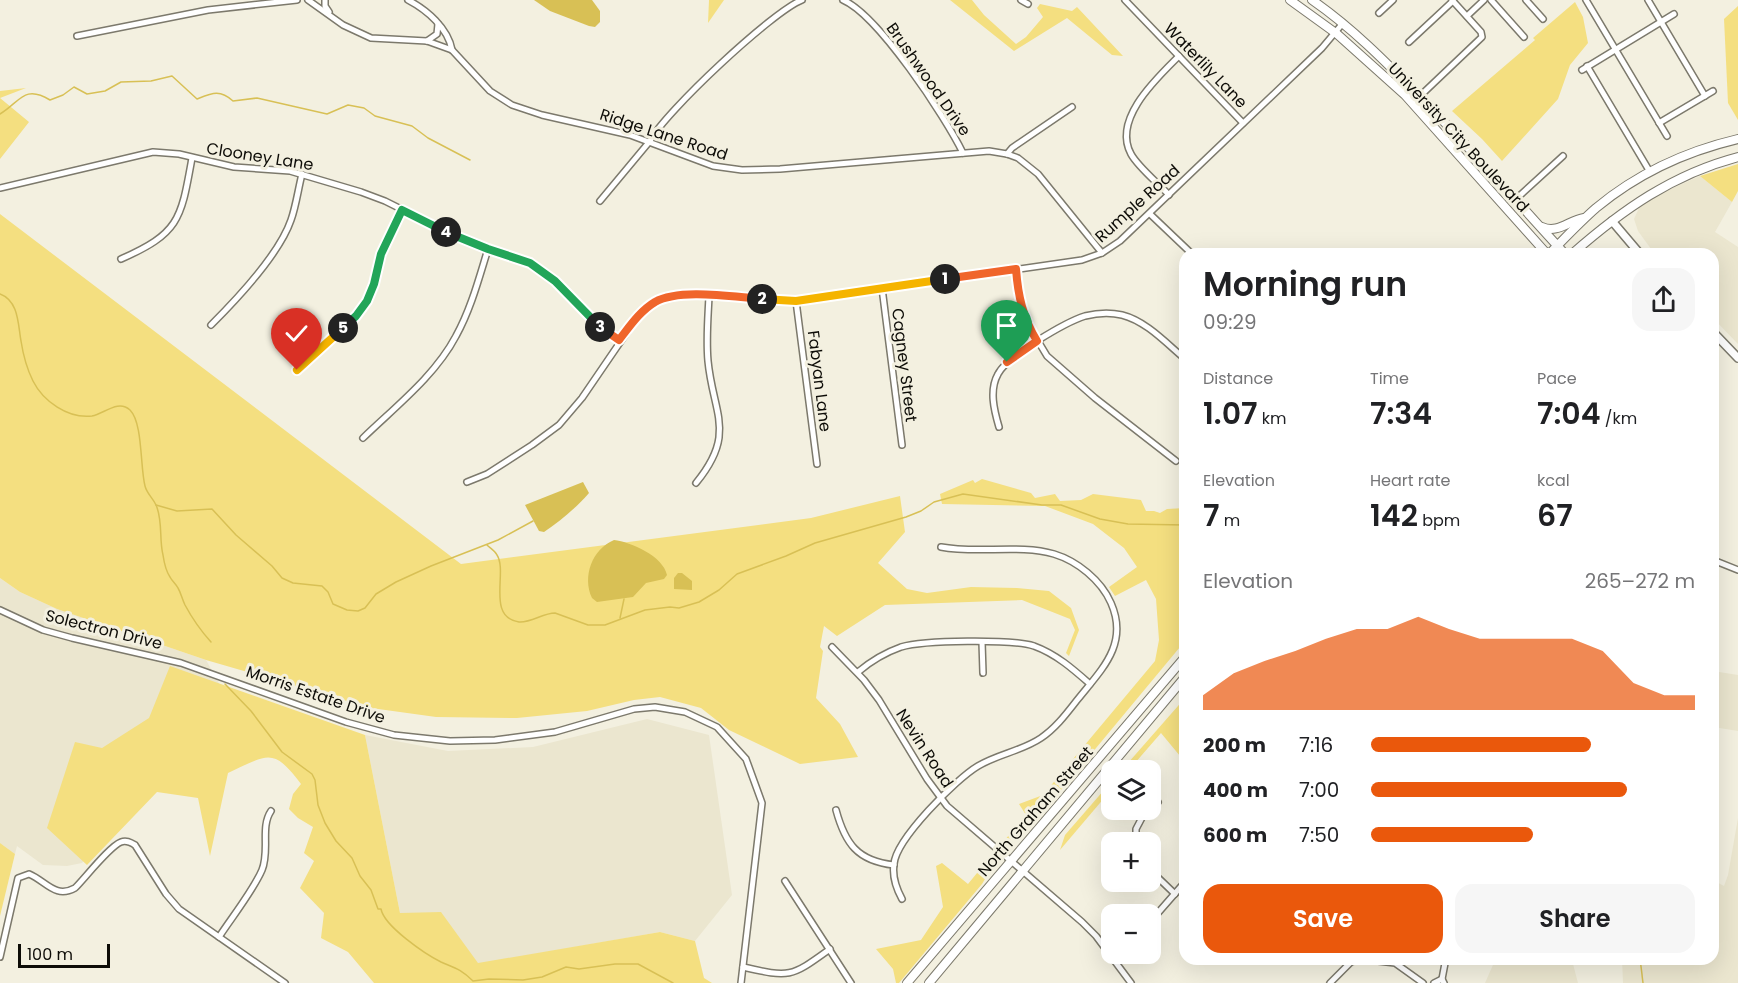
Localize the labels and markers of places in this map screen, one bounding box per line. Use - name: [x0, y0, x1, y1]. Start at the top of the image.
- pin: 4: [431, 217, 461, 247]
- pin: 1: [930, 264, 960, 294]
- pin: 2: [747, 284, 777, 314]
- pin: [981, 300, 1032, 362]
- pin: [271, 308, 322, 370]
- pin: 3: [585, 312, 615, 342]
- pin: 5: [328, 313, 358, 343]

